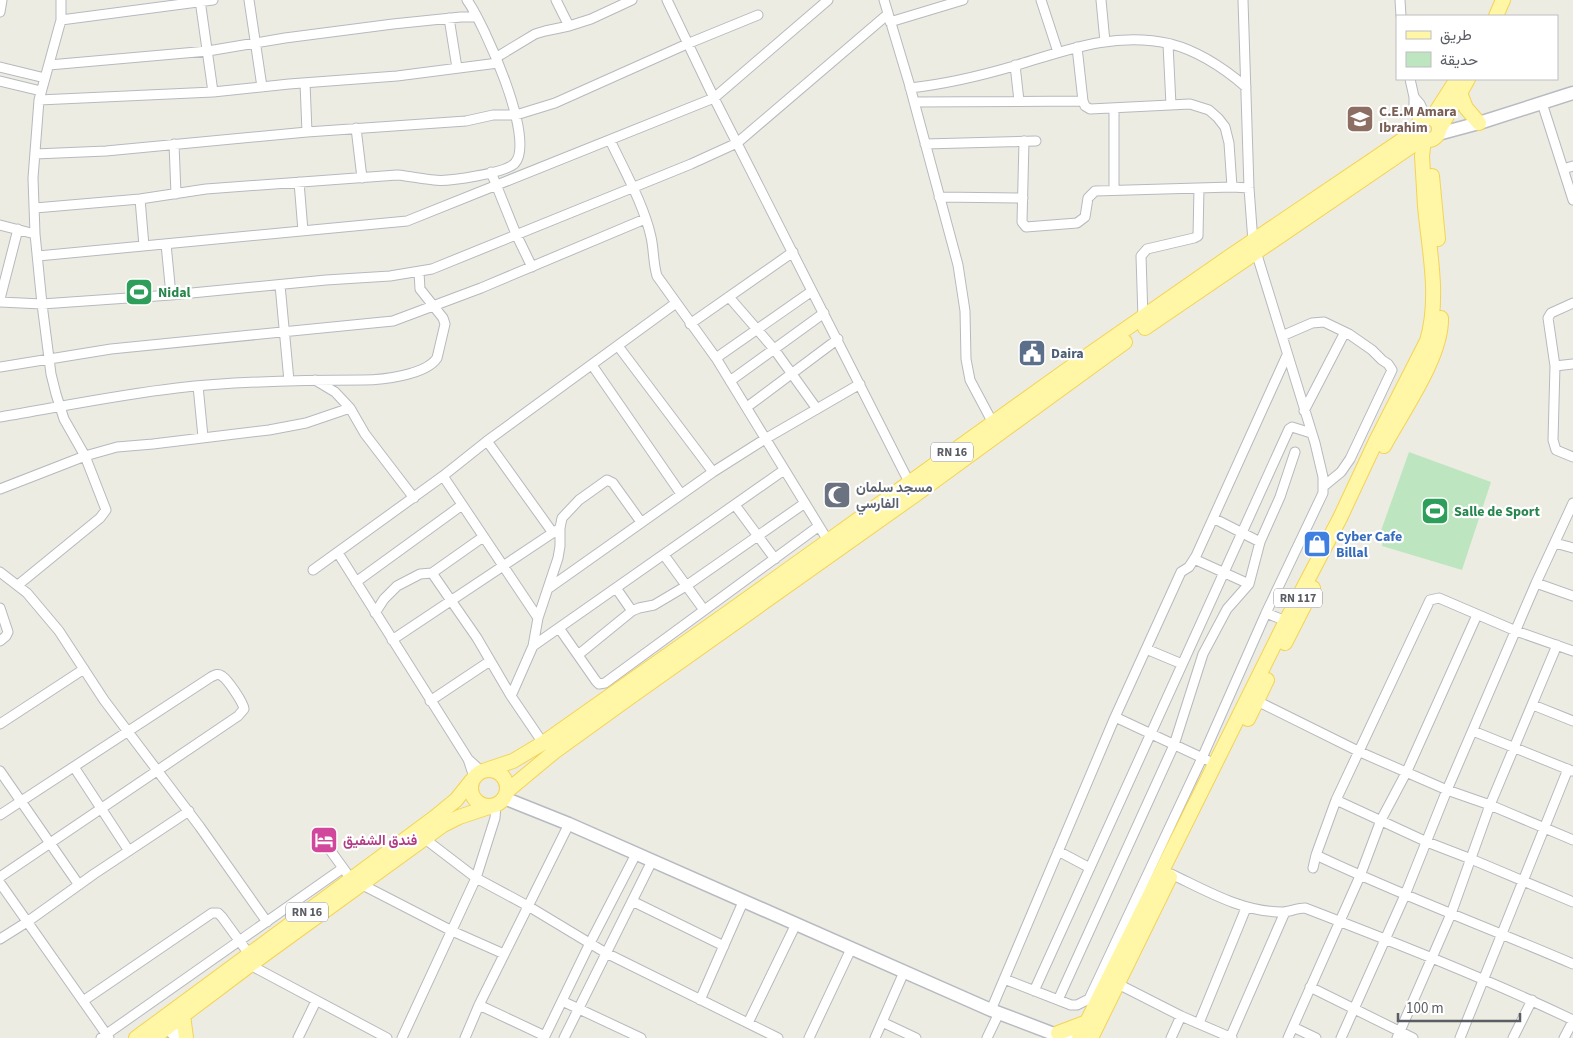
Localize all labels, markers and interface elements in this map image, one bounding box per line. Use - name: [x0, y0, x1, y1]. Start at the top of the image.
- legend: [1396, 15, 1558, 80]
- text: طريق: [1440, 25, 1472, 46]
- text: حديقة: [1440, 50, 1478, 71]
- place label: C.E.M Amara Ibrahim: [1379, 102, 1457, 138]
- school or university icon: C.E.M Amara Ibrahim: [1345, 104, 1375, 134]
- sports icon: Nidal: [124, 277, 154, 307]
- place label: Nidal: [158, 283, 191, 303]
- public building icon: Daira: [1017, 338, 1047, 368]
- place label: Daira: [1051, 344, 1084, 364]
- road number: RN 16: [931, 442, 973, 462]
- place label: مسجد سلمان الفارسي: [856, 478, 933, 515]
- mosque icon: مسجد سلمان الفارسي: [822, 480, 852, 510]
- sports icon: Salle de Sport: [1420, 496, 1450, 526]
- place label: Salle de Sport: [1454, 502, 1540, 522]
- place label: Cyber Cafe Billal: [1336, 527, 1402, 563]
- shop icon: Cyber Cafe Billal: [1302, 529, 1332, 559]
- road number: RN 117: [1274, 588, 1322, 608]
- hotel icon: فندق الشفيق: [309, 825, 339, 855]
- place label: فندق الشفيق: [343, 831, 417, 851]
- road number: RN 16: [286, 902, 328, 922]
- scale bar: [1398, 990, 1520, 1022]
- text: 100 m: [1406, 998, 1444, 1019]

